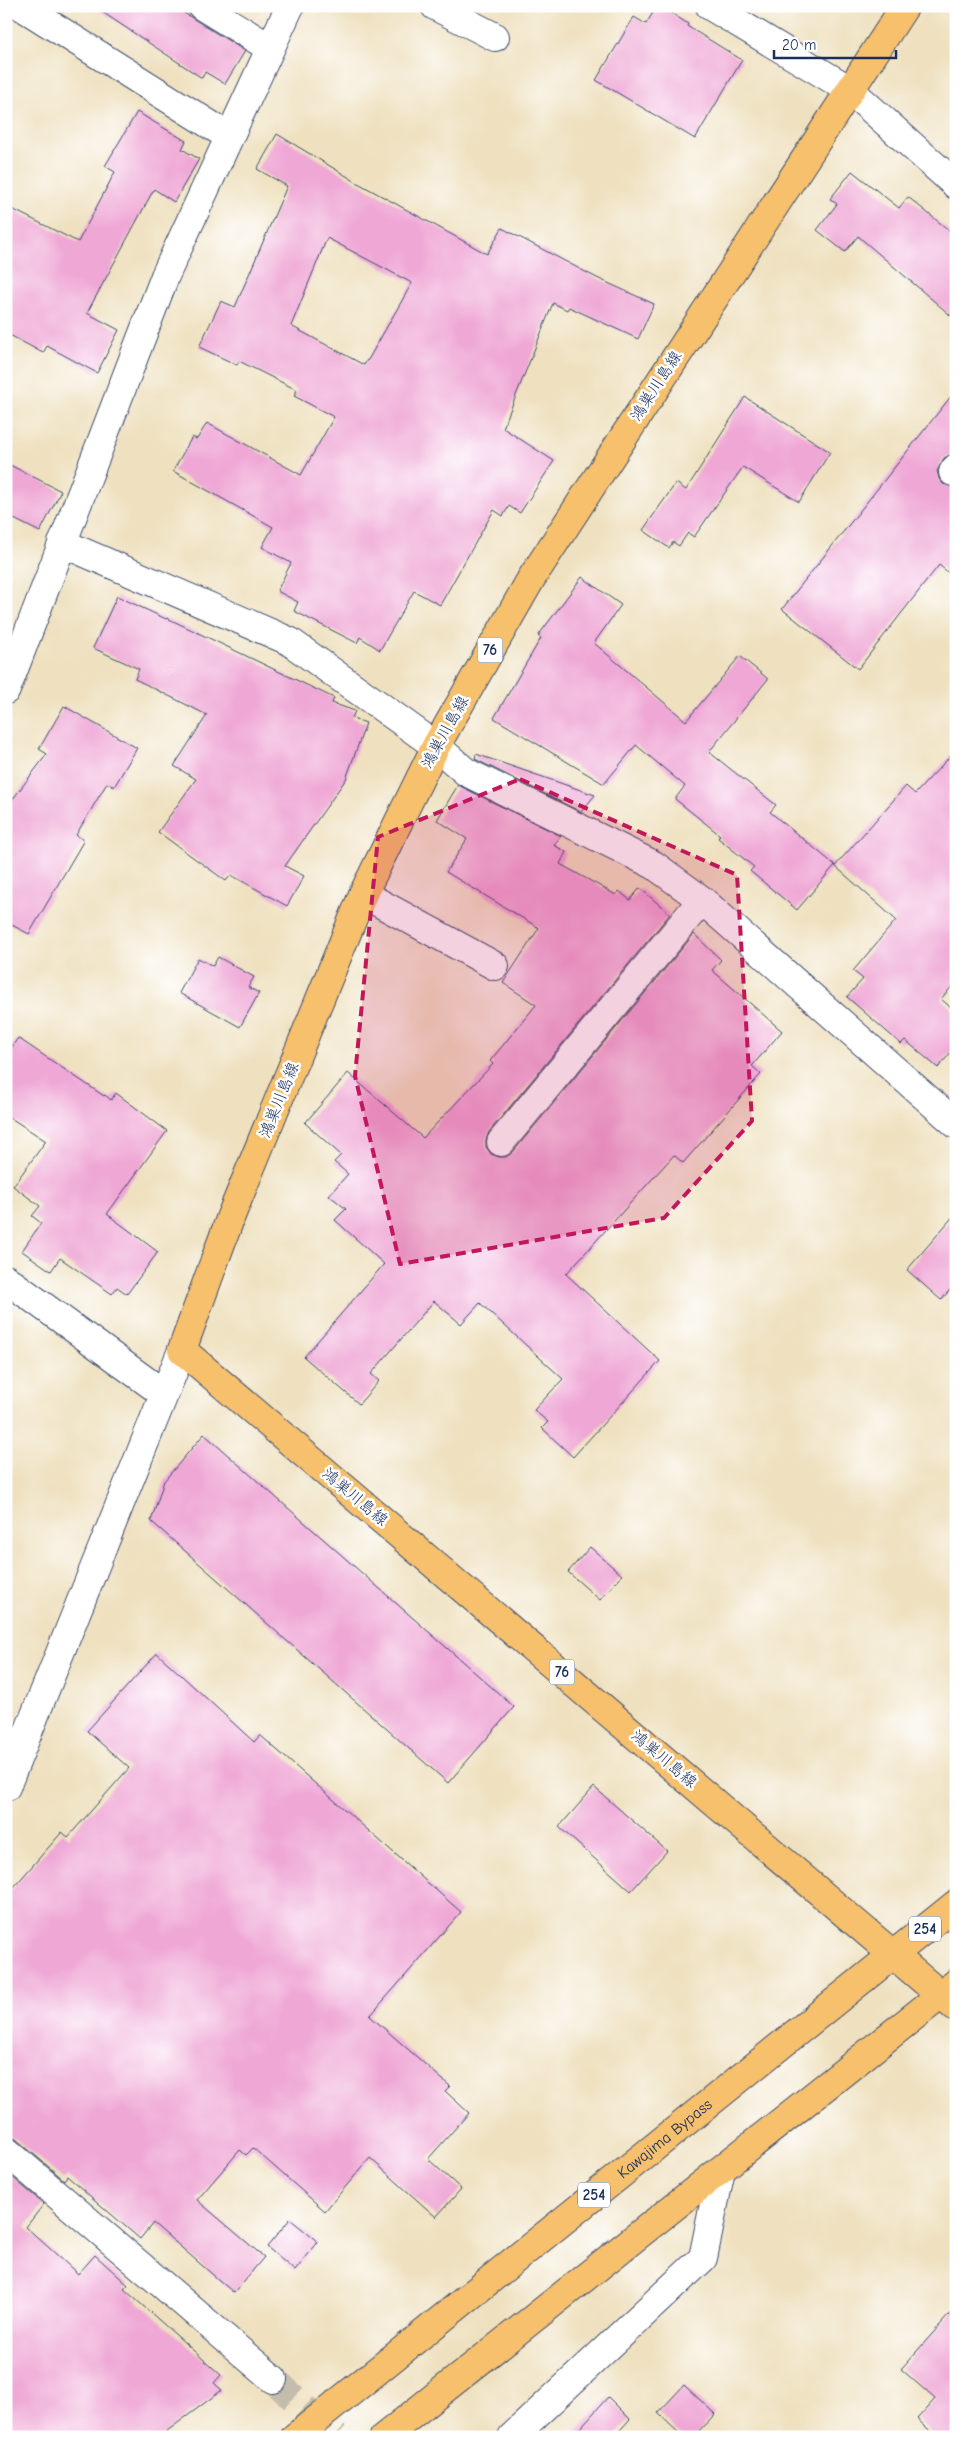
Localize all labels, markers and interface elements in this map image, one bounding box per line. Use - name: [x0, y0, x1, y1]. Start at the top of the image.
- scale bar: [774, 28, 897, 60]
- text: 20 m: [782, 36, 816, 54]
- street label: 鴻巣川島線: [627, 348, 685, 424]
- road number: 76: [478, 638, 502, 662]
- street label: 鴻巣川島線: [418, 693, 472, 771]
- street label: 鴻巣川島線: [256, 1060, 302, 1140]
- street label: 鴻巣川島線: [319, 1464, 391, 1530]
- road number: 76: [550, 1660, 574, 1684]
- street label: 鴻巣川島線: [628, 1726, 700, 1792]
- road number: 254: [909, 1916, 941, 1942]
- street label: Kawajima Bypass: [614, 2095, 716, 2182]
- road number: 254: [578, 2182, 610, 2208]

